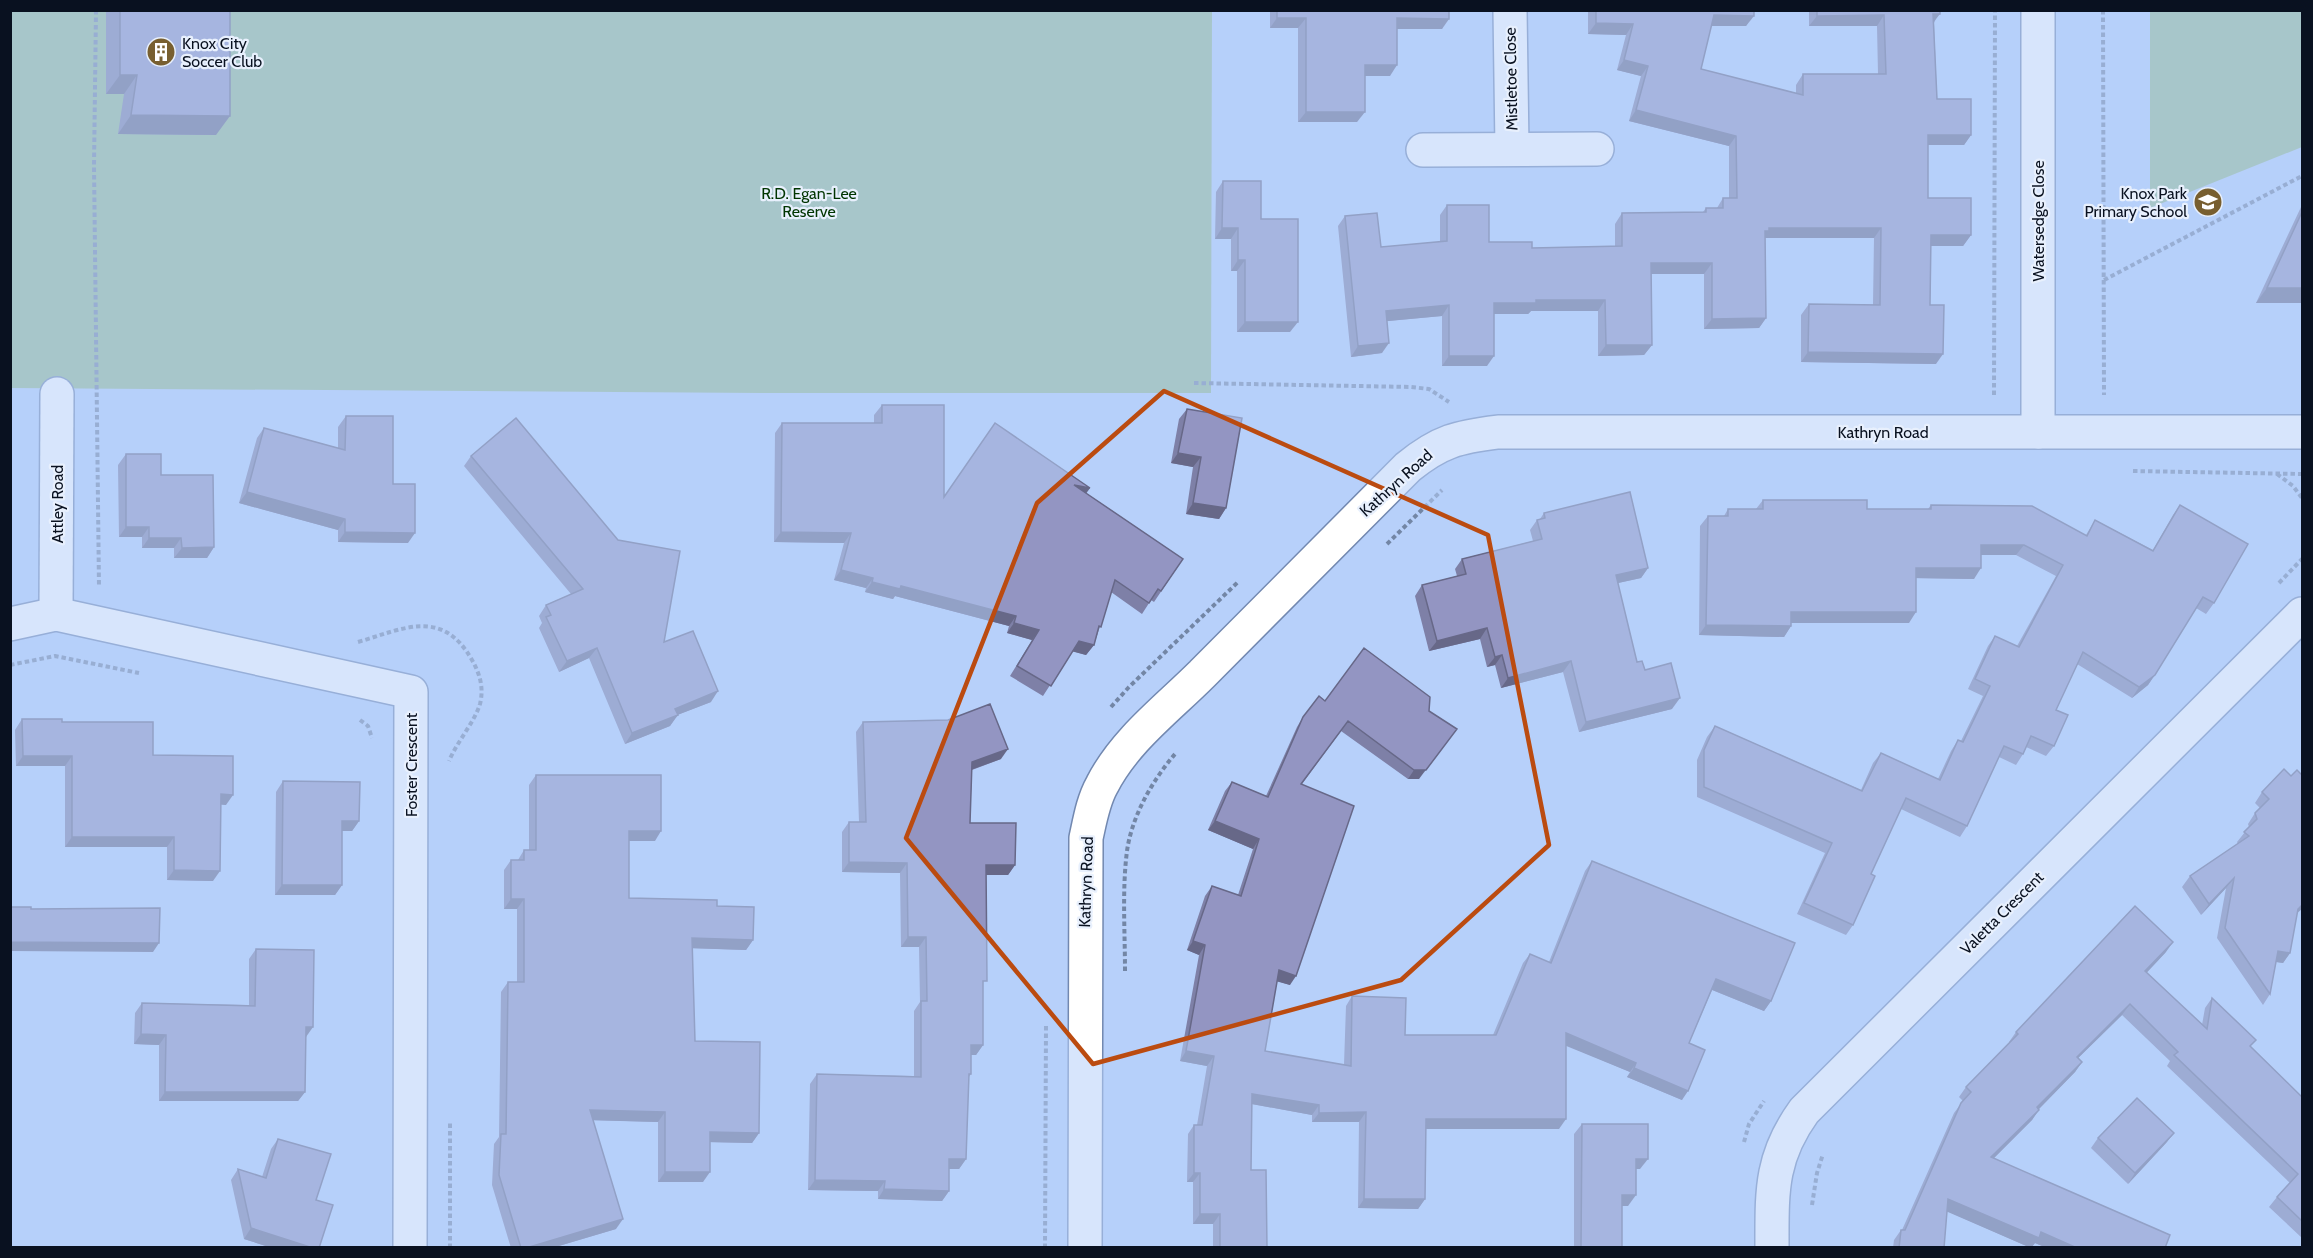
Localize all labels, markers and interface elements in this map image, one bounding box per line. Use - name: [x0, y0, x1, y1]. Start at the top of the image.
- street label: Mistletoe Close: [1501, 27, 1521, 131]
- place label: Knox City Soccer Club: [182, 34, 262, 71]
- building icon: Knox City Soccer Club: [145, 36, 177, 68]
- street label: Watersedge Close: [2029, 160, 2048, 282]
- park label: R.D. Egan-Lee Reserve: [761, 184, 857, 221]
- place label: Knox Park Primary School: [2084, 184, 2188, 221]
- school or university icon: Knox Park Primary School: [2192, 186, 2224, 218]
- street label: Kathryn Road: [1837, 423, 1929, 442]
- street label: Kathryn Road: [1356, 445, 1436, 521]
- street label: Attley Road: [48, 465, 67, 543]
- street label: Foster Crescent: [402, 712, 421, 817]
- street label: Kathryn Road: [1075, 836, 1097, 928]
- street label: Valetta Crescent: [1956, 867, 2048, 959]

